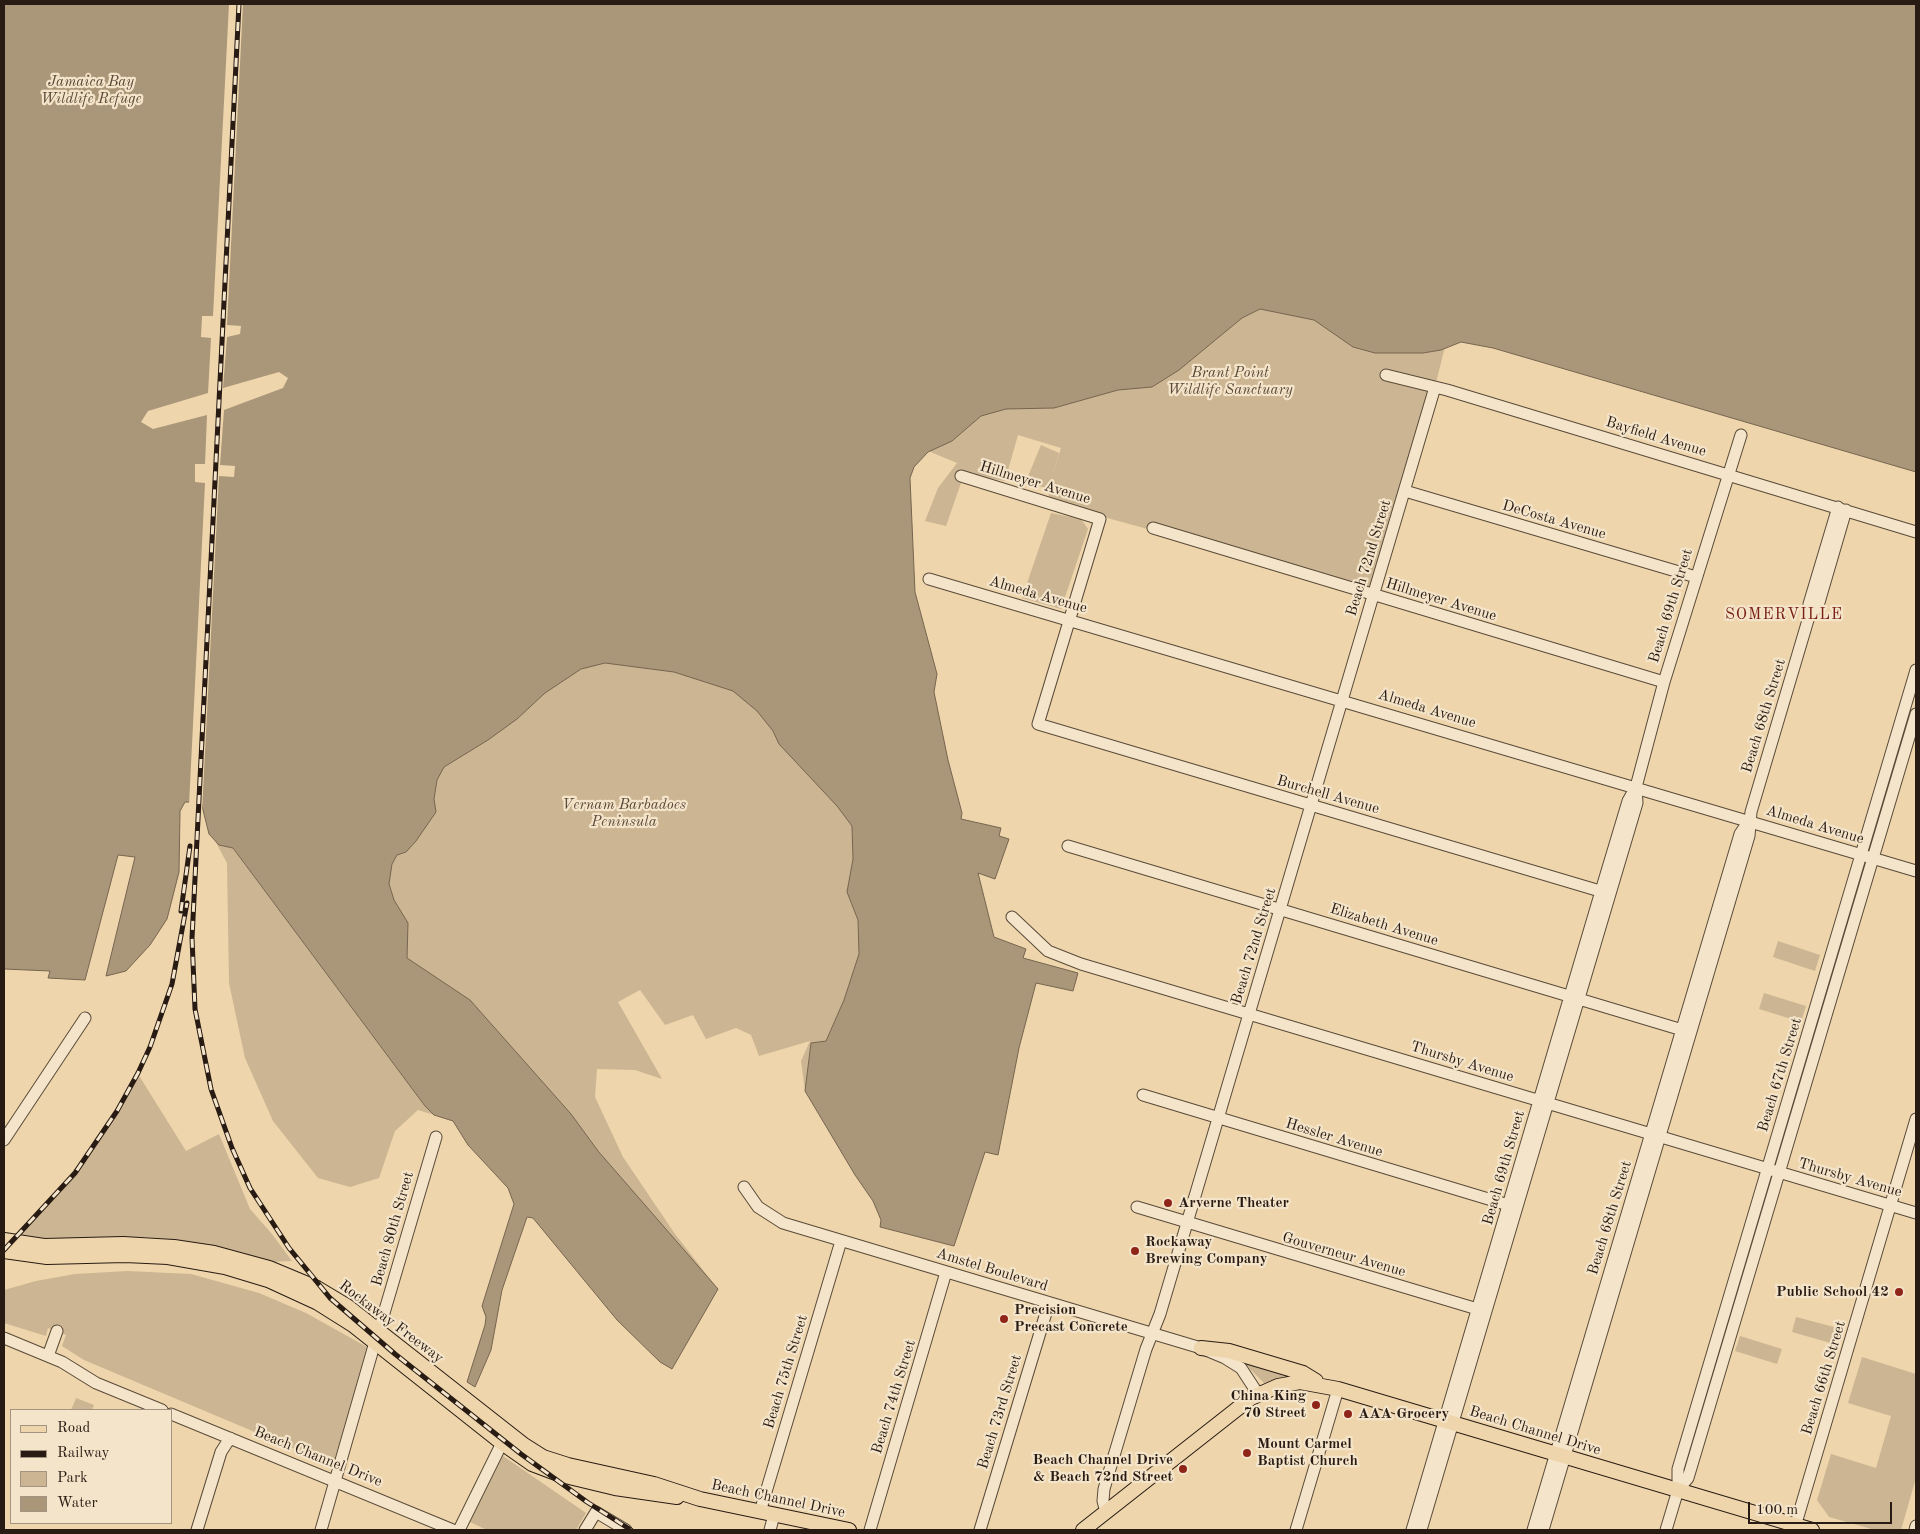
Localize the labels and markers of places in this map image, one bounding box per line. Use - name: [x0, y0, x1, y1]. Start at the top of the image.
- place label: Arverne Theater: [1178, 1194, 1289, 1212]
- marker: Arverne Theater: [1162, 1197, 1174, 1209]
- place label: Rockaway Brewing Company: [1145, 1233, 1268, 1268]
- marker: Rockaway Brewing Company: [1129, 1245, 1141, 1257]
- place label: Public School 42: [1776, 1283, 1889, 1301]
- marker: Public School 42: [1893, 1286, 1905, 1298]
- place label: Precision Precast Concrete: [1014, 1301, 1128, 1336]
- marker: Precision Precast Concrete: [998, 1313, 1010, 1325]
- place label: China King 70 Street: [1230, 1387, 1306, 1422]
- marker: China King 70 Street: [1310, 1399, 1322, 1411]
- place label: AAA Grocery: [1358, 1405, 1449, 1423]
- marker: AAA Grocery: [1342, 1408, 1354, 1420]
- place label: Mount Carmel Baptist Church: [1257, 1435, 1358, 1470]
- marker: Mount Carmel Baptist Church: [1241, 1447, 1253, 1459]
- place label: Beach Channel Drive & Beach 72nd Street: [1033, 1451, 1173, 1486]
- marker: Beach Channel Drive & Beach 72nd Street: [1177, 1463, 1189, 1475]

